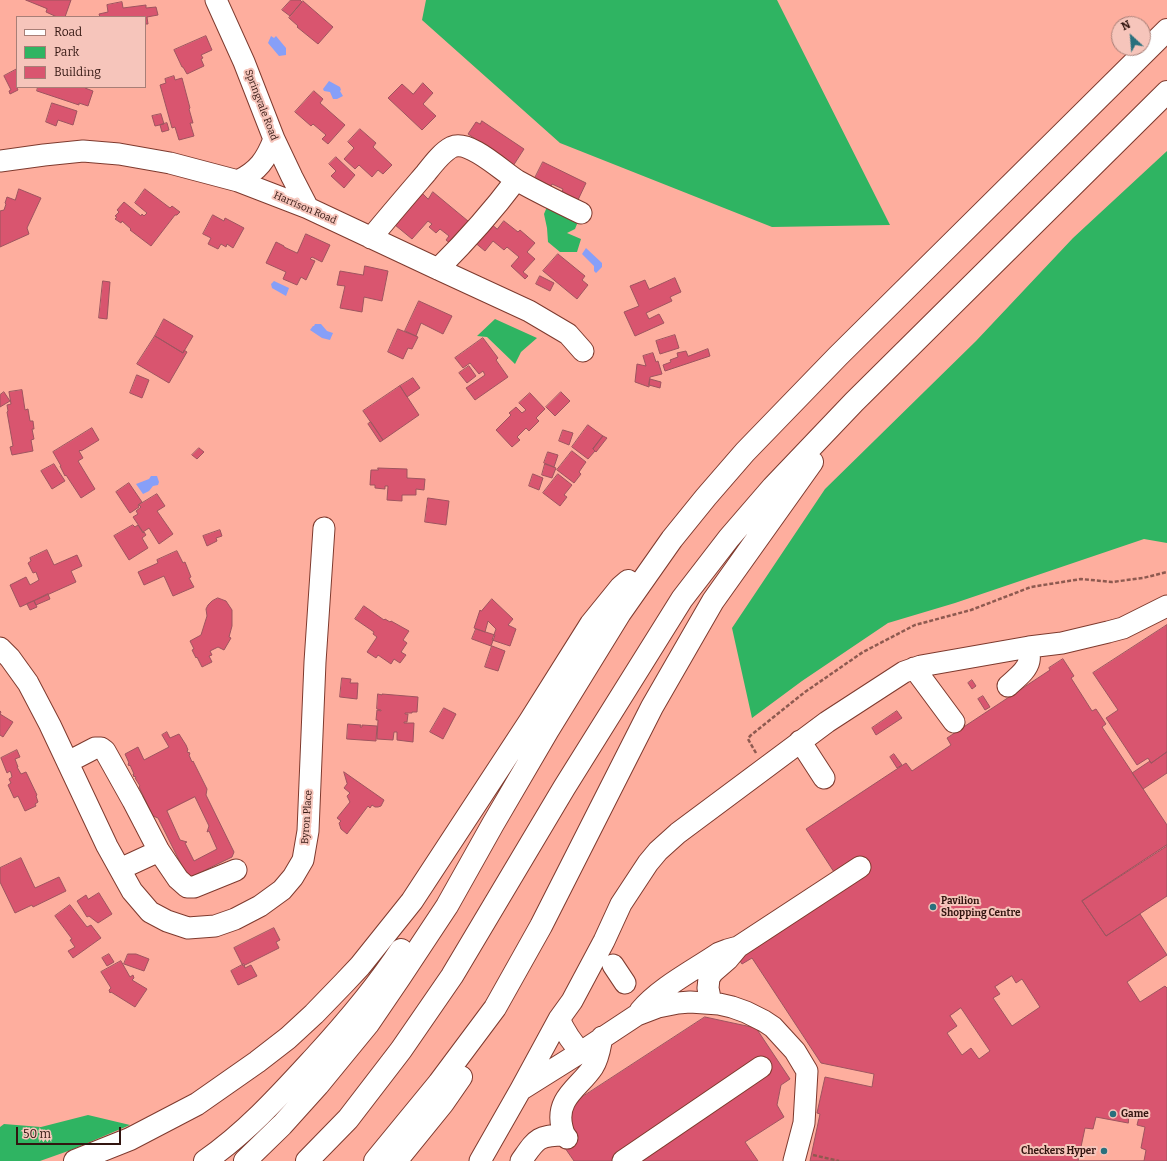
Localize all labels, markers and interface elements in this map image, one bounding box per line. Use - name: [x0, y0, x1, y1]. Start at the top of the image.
- legend: [16, 16, 146, 88]
- north arrow: [1111, 16, 1151, 56]
- text: N: [1119, 18, 1133, 33]
- text: Road: [54, 25, 82, 39]
- text: Park: [54, 45, 79, 59]
- text: Building: [54, 65, 101, 79]
- street label: Springvale Road: [242, 68, 280, 142]
- street label: Harrison Road: [272, 189, 338, 227]
- street label: Byron Place: [299, 790, 315, 844]
- place label: Pavilion Shopping Centre: [941, 895, 1020, 918]
- marker: Pavilion Shopping Centre: [928, 902, 938, 912]
- place label: Game: [1121, 1108, 1149, 1120]
- marker: Game: [1108, 1109, 1118, 1119]
- scale bar: [18, 1119, 123, 1145]
- text: 50 m: [23, 1127, 51, 1141]
- place label: Checkers Hyper: [1021, 1145, 1096, 1157]
- marker: Checkers Hyper: [1099, 1146, 1109, 1156]

